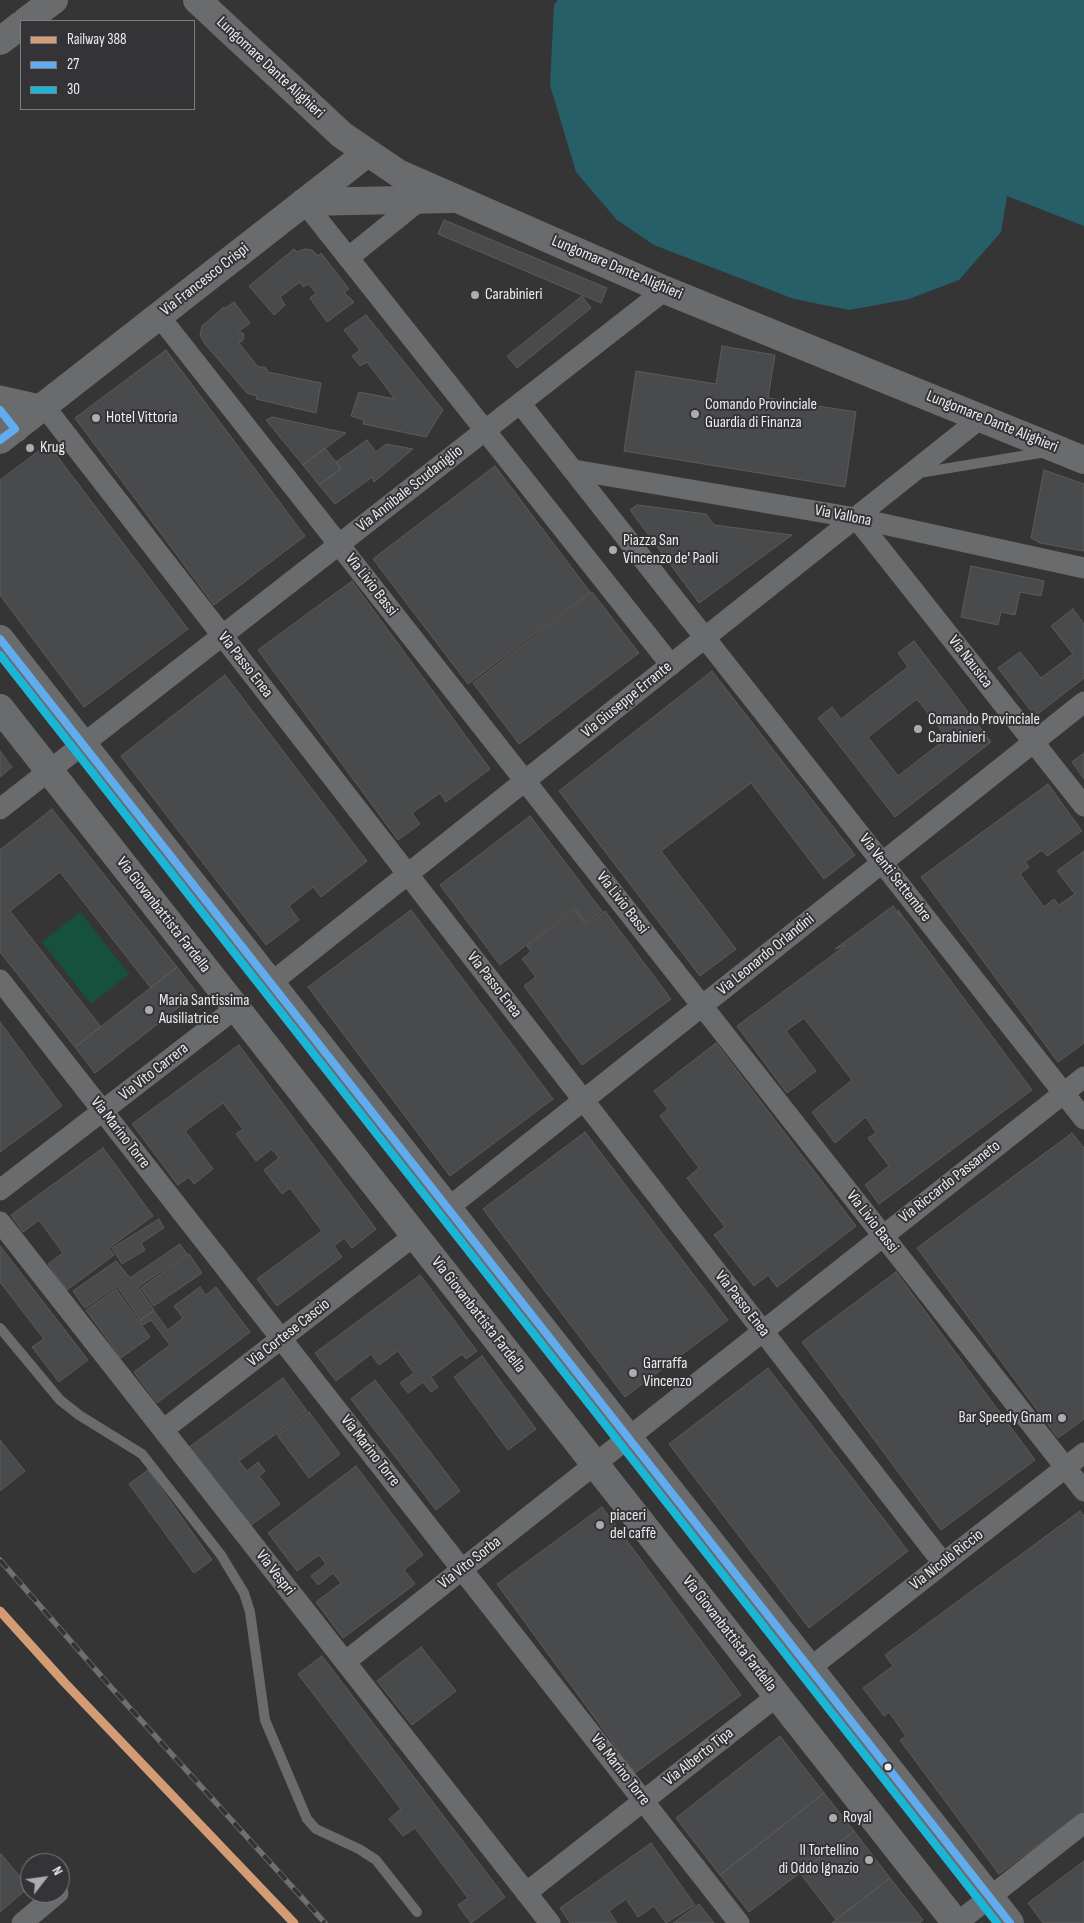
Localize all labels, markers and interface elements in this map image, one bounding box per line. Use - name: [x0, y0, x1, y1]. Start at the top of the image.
- street label: Lungomare Dante Alighieri: [212, 13, 328, 123]
- legend: [20, 20, 195, 110]
- text: Railway 388: [67, 30, 127, 49]
- text: 27: [67, 55, 79, 74]
- text: 30: [67, 80, 80, 99]
- street label: Lungomare Dante Alighieri: [549, 232, 685, 304]
- street label: Via Francesco Crispi: [157, 240, 253, 320]
- place label: Carabinieri: [485, 285, 543, 305]
- marker: Carabinieri: [469, 289, 481, 301]
- street label: Lungomare Dante Alighieri: [923, 387, 1061, 457]
- place label: Comando Provinciale Guardia di Finanza: [705, 395, 817, 433]
- place label: Hotel Vittoria: [106, 408, 178, 428]
- marker: Comando Provinciale Guardia di Finanza: [689, 408, 701, 420]
- marker: Hotel Vittoria: [90, 412, 102, 424]
- place label: Krug: [40, 438, 65, 458]
- marker: Krug: [24, 442, 36, 454]
- street label: Via Annibale Scudaniglio: [353, 442, 467, 536]
- street label: Via Vallona: [813, 501, 873, 531]
- place label: Piazza San Vincenzo de' Paoli: [623, 531, 718, 569]
- marker: Piazza San Vincenzo de' Paoli: [607, 544, 619, 556]
- street label: Via Livio Bassi: [341, 550, 401, 620]
- street label: Via Passo Enea: [213, 628, 277, 702]
- street label: Via Nausica: [944, 632, 996, 692]
- street label: Via Giuseppe Errante: [578, 658, 676, 742]
- place label: Comando Provinciale Carabinieri: [928, 710, 1040, 748]
- marker: Comando Provinciale Carabinieri: [912, 723, 924, 735]
- street label: Via Venti Settembre: [855, 830, 935, 926]
- street label: Via Giovanbattista Fardella: [112, 853, 214, 977]
- street label: Via Livio Bassi: [592, 868, 652, 938]
- street label: Via Leonardo Orlandini: [714, 910, 818, 1000]
- street label: Via Passo Enea: [462, 948, 526, 1022]
- place label: Maria Santissima Ausiliatrice: [159, 991, 249, 1029]
- marker: Maria Santissima Ausiliatrice: [143, 1004, 155, 1016]
- street label: Via Vito Carrera: [116, 1039, 192, 1105]
- street label: Via Marino Torre: [86, 1093, 154, 1173]
- street label: Via Riccardo Passaneto: [896, 1137, 1004, 1227]
- street label: Via Livio Bassi: [842, 1187, 902, 1257]
- street label: Via Giovanbattista Fardella: [427, 1253, 529, 1377]
- street label: Via Passo Enea: [710, 1267, 774, 1341]
- street label: Via Cortese Cascio: [244, 1295, 334, 1371]
- place label: Garraffa Vincenzo: [643, 1354, 692, 1392]
- marker: Garraffa Vincenzo: [627, 1367, 639, 1379]
- place label: Bar Speedy Gnam: [959, 1408, 1052, 1428]
- street label: Via Marino Torre: [336, 1411, 404, 1491]
- marker: Bar Speedy Gnam: [1056, 1412, 1068, 1424]
- place label: piaceri del caffè: [610, 1506, 656, 1544]
- marker: piaceri del caffè: [594, 1519, 606, 1531]
- street label: Via Nicolò Riccio: [906, 1525, 988, 1595]
- street label: Via Vito Sorba: [435, 1533, 505, 1593]
- street label: Via Vespri: [251, 1547, 299, 1599]
- street label: Via Giovanbattista Fardella: [678, 1572, 780, 1696]
- street label: Via Alberto Tipa: [660, 1724, 738, 1790]
- street label: Via Marino Torre: [586, 1730, 654, 1810]
- unlabelled marker: [883, 1762, 893, 1772]
- place label: Royal: [843, 1808, 872, 1828]
- marker: Royal: [827, 1812, 839, 1824]
- place label: Il Tortellino di Oddo Ignazio: [778, 1841, 859, 1879]
- north arrow: [20, 1853, 70, 1903]
- marker: Il Tortellino di Oddo Ignazio: [863, 1854, 875, 1866]
- text: N: [48, 1863, 67, 1878]

